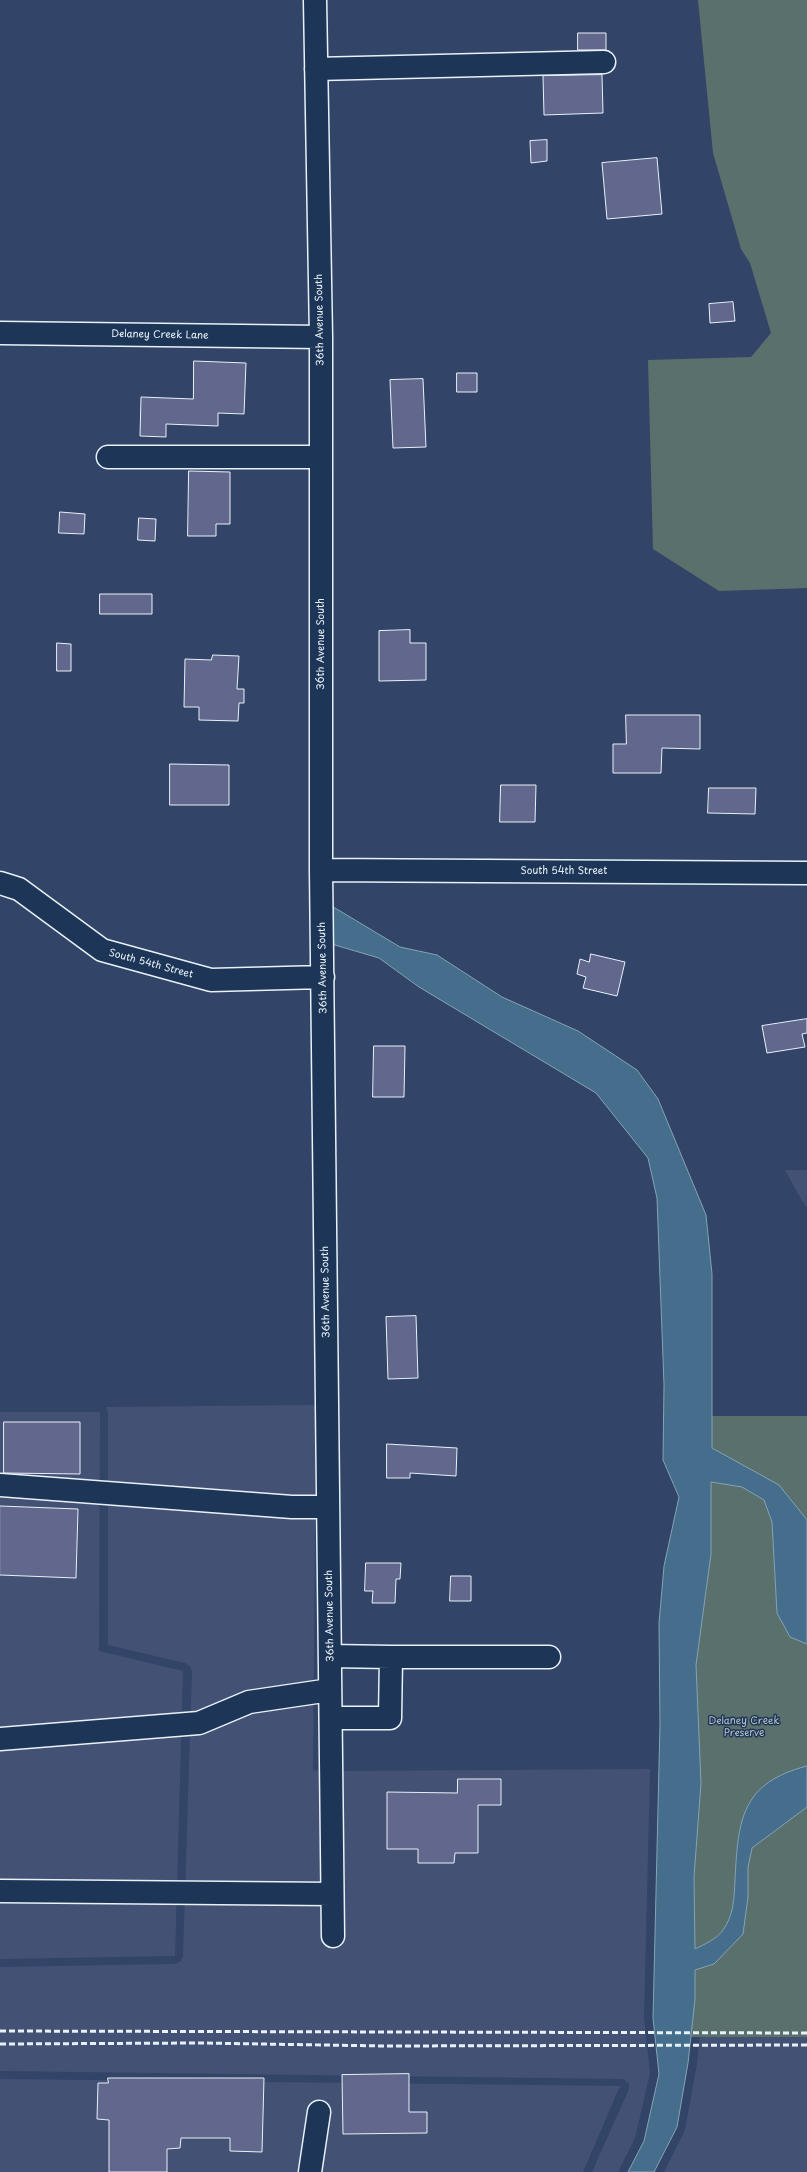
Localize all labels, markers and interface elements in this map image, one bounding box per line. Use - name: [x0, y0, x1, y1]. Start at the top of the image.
- street label: 36th Avenue South: [313, 274, 327, 366]
- street label: Delaney Creek Lane: [111, 328, 209, 342]
- street label: 36th Avenue South: [315, 598, 327, 690]
- street label: South 54th Street: [521, 865, 607, 877]
- street label: 36th Avenue South: [316, 922, 330, 1014]
- street label: South 54th Street: [108, 947, 194, 981]
- street label: 36th Avenue South: [319, 1246, 333, 1338]
- street label: 36th Avenue South: [323, 1570, 337, 1662]
- park label: Delaney Creek Preserve: [708, 1715, 780, 1738]

